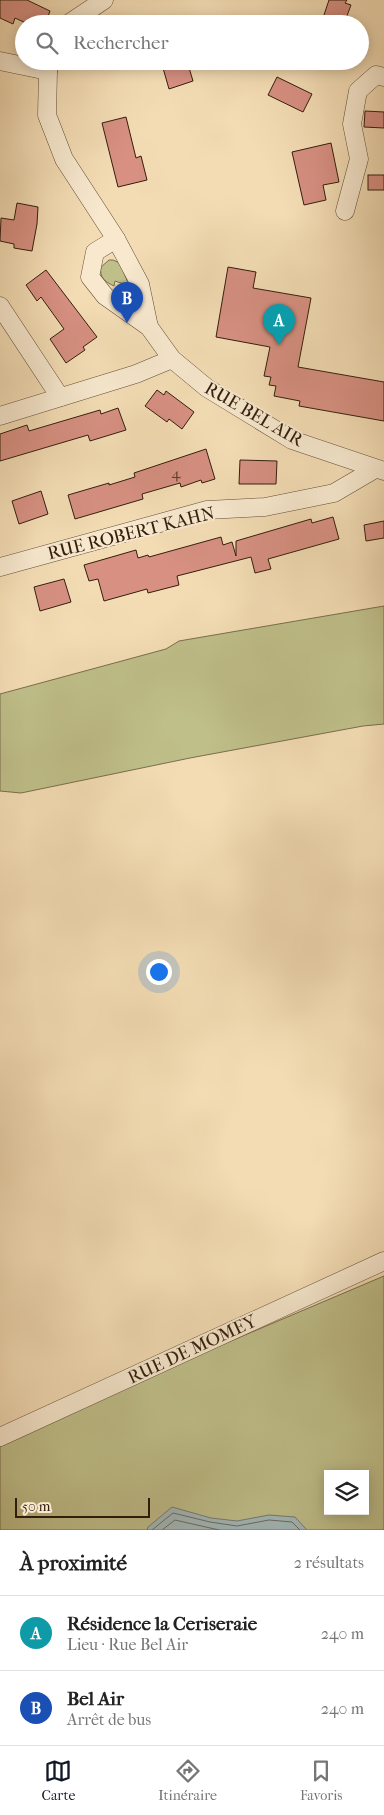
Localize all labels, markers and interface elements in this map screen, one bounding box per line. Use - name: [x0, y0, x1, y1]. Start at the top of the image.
- search box: [15, 15, 369, 70]
- icon: search: [33, 29, 61, 57]
- text: Rechercher: [73, 32, 169, 54]
- pin: B: [111, 282, 143, 323]
- pin: A: [263, 304, 295, 345]
- street label: RUE BEL AIR: [201, 378, 308, 452]
- house number: 4: [172, 464, 182, 482]
- street label: RUE ROBERT KAHN: [45, 502, 217, 564]
- your location: [146, 959, 172, 985]
- street label: RUE DE MOMEY: [125, 1310, 261, 1388]
- map controls: [324, 1470, 369, 1515]
- button: layers: [324, 1470, 369, 1515]
- scale bar: [15, 1495, 150, 1518]
- text: 50 m: [22, 1498, 50, 1515]
- text: À proximité: [20, 1551, 127, 1575]
- text: 2 résultats: [294, 1553, 364, 1572]
- text: Résidence la Ceriseraie: [67, 1613, 257, 1635]
- text: A: [31, 1624, 41, 1643]
- text: 240 m: [321, 1624, 364, 1643]
- text: Lieu · Rue Bel Air: [67, 1635, 188, 1654]
- text: Bel Air: [67, 1688, 124, 1710]
- text: B: [31, 1699, 41, 1718]
- text: 240 m: [321, 1699, 364, 1718]
- text: Arrêt de bus: [67, 1710, 151, 1729]
- tab: Carte: [41, 1757, 75, 1804]
- tab: Itinéraire: [158, 1757, 217, 1804]
- tab: Favoris: [300, 1757, 343, 1804]

